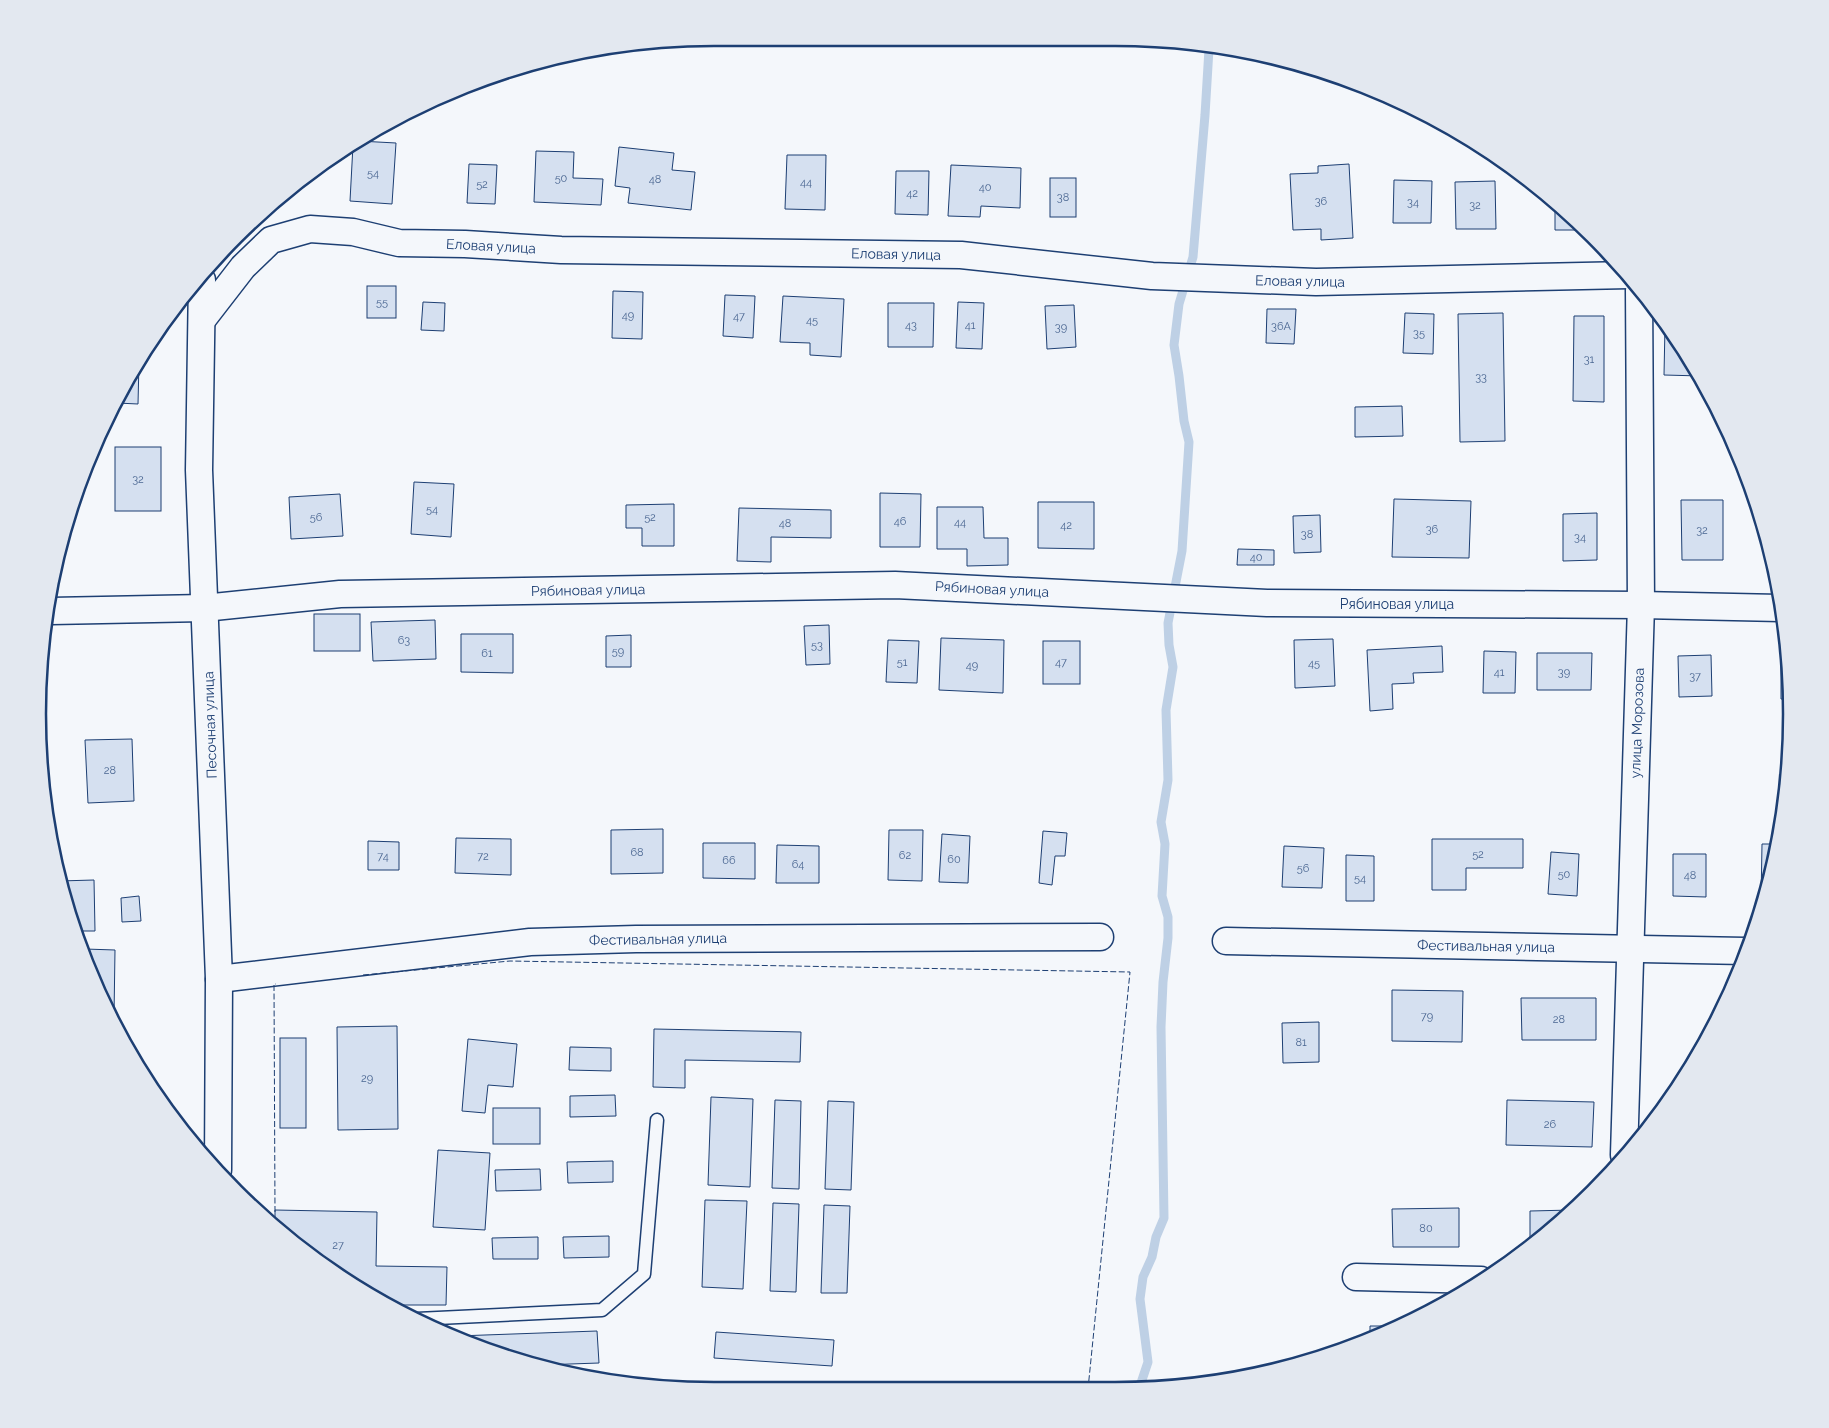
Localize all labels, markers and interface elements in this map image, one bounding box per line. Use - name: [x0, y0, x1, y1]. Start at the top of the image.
- house number: 54: [367, 167, 379, 180]
- house number: 50: [555, 172, 568, 185]
- house number: 48: [649, 173, 661, 186]
- house number: 44: [800, 176, 812, 189]
- house number: 52: [476, 178, 488, 191]
- house number: 40: [979, 181, 992, 194]
- house number: 42: [906, 187, 918, 200]
- house number: 38: [1057, 191, 1069, 204]
- house number: 36: [1315, 195, 1328, 208]
- house number: 34: [1407, 196, 1419, 209]
- house number: 32: [1469, 199, 1481, 212]
- street label: Еловая улица: [446, 236, 536, 256]
- street label: Еловая улица: [851, 245, 941, 263]
- street label: Еловая улица: [1255, 272, 1345, 290]
- house number: 55: [376, 296, 388, 309]
- house number: 49: [622, 309, 634, 322]
- house number: 47: [733, 310, 745, 323]
- house number: 45: [806, 314, 818, 327]
- house number: 43: [905, 319, 917, 332]
- house number: 41: [965, 319, 976, 332]
- house number: 36А: [1271, 320, 1291, 333]
- house number: 39: [1055, 321, 1067, 334]
- house number: 35: [1413, 327, 1425, 340]
- house number: 31: [1584, 353, 1595, 366]
- house number: 33: [1475, 371, 1487, 384]
- house number: 32: [132, 473, 144, 486]
- house number: 54: [426, 503, 438, 516]
- house number: 56: [310, 511, 323, 524]
- house number: 52: [644, 511, 656, 524]
- house number: 46: [894, 515, 907, 528]
- house number: 44: [954, 516, 966, 529]
- house number: 48: [779, 517, 791, 530]
- house number: 42: [1060, 519, 1072, 532]
- house number: 36: [1426, 523, 1439, 536]
- house number: 32: [1696, 524, 1708, 537]
- house number: 38: [1301, 528, 1313, 541]
- house number: 34: [1574, 531, 1586, 544]
- house number: 40: [1250, 551, 1263, 564]
- street label: Рябиновая улица: [934, 578, 1050, 600]
- street label: Рябиновая улица: [531, 581, 645, 599]
- street label: Рябиновая улица: [1340, 596, 1454, 612]
- house number: 63: [398, 634, 410, 647]
- house number: 53: [811, 639, 823, 652]
- house number: 59: [612, 645, 624, 658]
- house number: 61: [481, 647, 493, 660]
- house number: 51: [897, 656, 908, 669]
- house number: 47: [1055, 656, 1067, 669]
- house number: 45: [1308, 657, 1320, 670]
- house number: 49: [966, 659, 978, 672]
- house number: 41: [1494, 666, 1505, 679]
- house number: 39: [1558, 666, 1570, 679]
- street label: улица Морозова: [1627, 667, 1647, 779]
- house number: 37: [1689, 670, 1701, 683]
- street label: Песочная улица: [200, 671, 220, 779]
- house number: 28: [104, 764, 116, 777]
- house number: 68: [630, 846, 644, 859]
- house number: 52: [1472, 848, 1484, 861]
- house number: 62: [899, 849, 911, 862]
- house number: 74: [377, 850, 389, 863]
- house number: 72: [477, 850, 489, 863]
- house number: 60: [947, 853, 961, 866]
- house number: 66: [722, 854, 736, 867]
- house number: 64: [792, 858, 804, 871]
- house number: 56: [1297, 862, 1310, 875]
- house number: 50: [1558, 868, 1571, 881]
- house number: 48: [1684, 869, 1696, 882]
- house number: 54: [1354, 872, 1366, 885]
- street label: Фестивальная улица: [589, 930, 727, 948]
- street label: Фестивальная улица: [1417, 937, 1555, 955]
- house number: 79: [1421, 1010, 1433, 1023]
- house number: 28: [1553, 1013, 1565, 1026]
- house number: 81: [1295, 1036, 1307, 1049]
- house number: 29: [361, 1072, 373, 1085]
- house number: 26: [1544, 1118, 1557, 1131]
- house number: 80: [1419, 1222, 1433, 1235]
- house number: 27: [332, 1239, 344, 1252]

